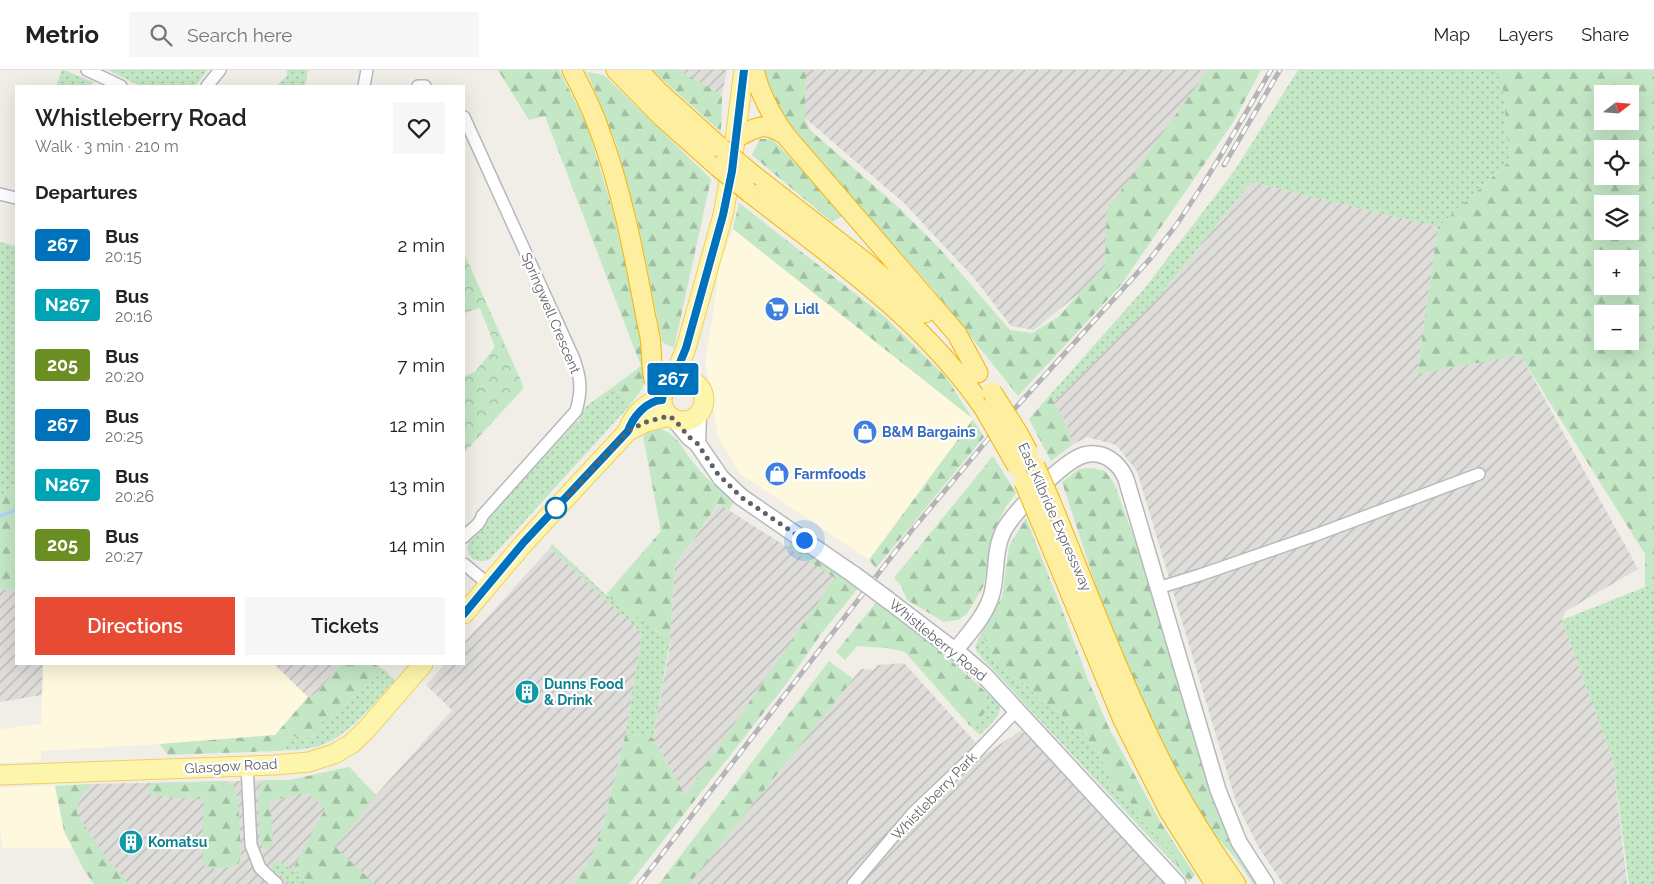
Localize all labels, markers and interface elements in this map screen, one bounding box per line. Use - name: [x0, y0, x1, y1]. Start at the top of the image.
- search box: [129, 12, 479, 57]
- text: Metrio: [25, 20, 99, 49]
- icon: search: [147, 21, 175, 49]
- text: Search here: [187, 24, 292, 46]
- text: Map: [1434, 24, 1470, 45]
- text: Layers: [1498, 24, 1553, 45]
- text: Share: [1581, 24, 1629, 45]
- north arrow: [1594, 85, 1639, 130]
- map controls: [1594, 85, 1639, 350]
- button: heart: [393, 102, 445, 154]
- text: Whistleberry Road: [35, 103, 247, 132]
- text: Walk · 3 min · 210 m: [35, 137, 179, 156]
- button: locate: [1594, 140, 1639, 185]
- text: Departures: [35, 181, 137, 203]
- button: layers: [1594, 195, 1639, 240]
- text: Bus: [105, 225, 139, 247]
- text: 267: [47, 234, 78, 255]
- text: 2 min: [398, 234, 445, 256]
- text: 20:15: [105, 247, 142, 266]
- street label: Springwell Crescent: [518, 250, 584, 376]
- button: +: [1594, 250, 1639, 295]
- text: Bus: [115, 285, 149, 307]
- text: N267: [45, 294, 90, 315]
- text: 3 min: [397, 294, 445, 316]
- supermarket icon: Lidl: [764, 296, 790, 322]
- place label: Lidl: [794, 301, 820, 317]
- button: −: [1594, 305, 1639, 350]
- text: 20:16: [115, 307, 153, 326]
- text: Bus: [105, 345, 139, 367]
- text: 205: [47, 354, 78, 375]
- text: 7 min: [397, 354, 445, 376]
- line badge: 267: [644, 363, 702, 395]
- text: 20:20: [105, 367, 144, 386]
- text: 267: [657, 368, 689, 389]
- text: Bus: [105, 405, 139, 427]
- text: 267: [47, 414, 78, 435]
- text: 12 min: [389, 414, 445, 436]
- shop icon: B&M Bargains: [852, 419, 878, 445]
- place label: B&M Bargains: [882, 424, 976, 440]
- text: 20:25: [105, 427, 143, 446]
- street label: East Kilbride Expressway: [1015, 440, 1095, 594]
- shop icon: Farmfoods: [764, 461, 790, 487]
- text: Bus: [115, 465, 149, 487]
- place label: Farmfoods: [794, 466, 866, 482]
- text: N267: [45, 474, 90, 495]
- text: 13 min: [389, 474, 445, 496]
- text: 20:26: [115, 487, 154, 506]
- unlabelled marker: [545, 497, 567, 519]
- text: Bus: [105, 525, 139, 547]
- your location: [792, 528, 817, 553]
- text: 205: [47, 534, 78, 555]
- text: 14 min: [389, 534, 445, 556]
- text: 20:27: [105, 547, 143, 566]
- street label: Whistleberry Road: [886, 596, 990, 684]
- button: Directions: [35, 597, 235, 655]
- button: Tickets: [245, 597, 445, 655]
- place label: Dunns Food & Drink: [544, 676, 623, 708]
- building icon: Dunns Food & Drink: [514, 679, 540, 705]
- street label: Whistleberry Park: [888, 749, 980, 843]
- street label: Glasgow Road: [184, 756, 278, 776]
- building icon: Komatsu: [118, 829, 144, 855]
- place label: Komatsu: [148, 834, 208, 850]

